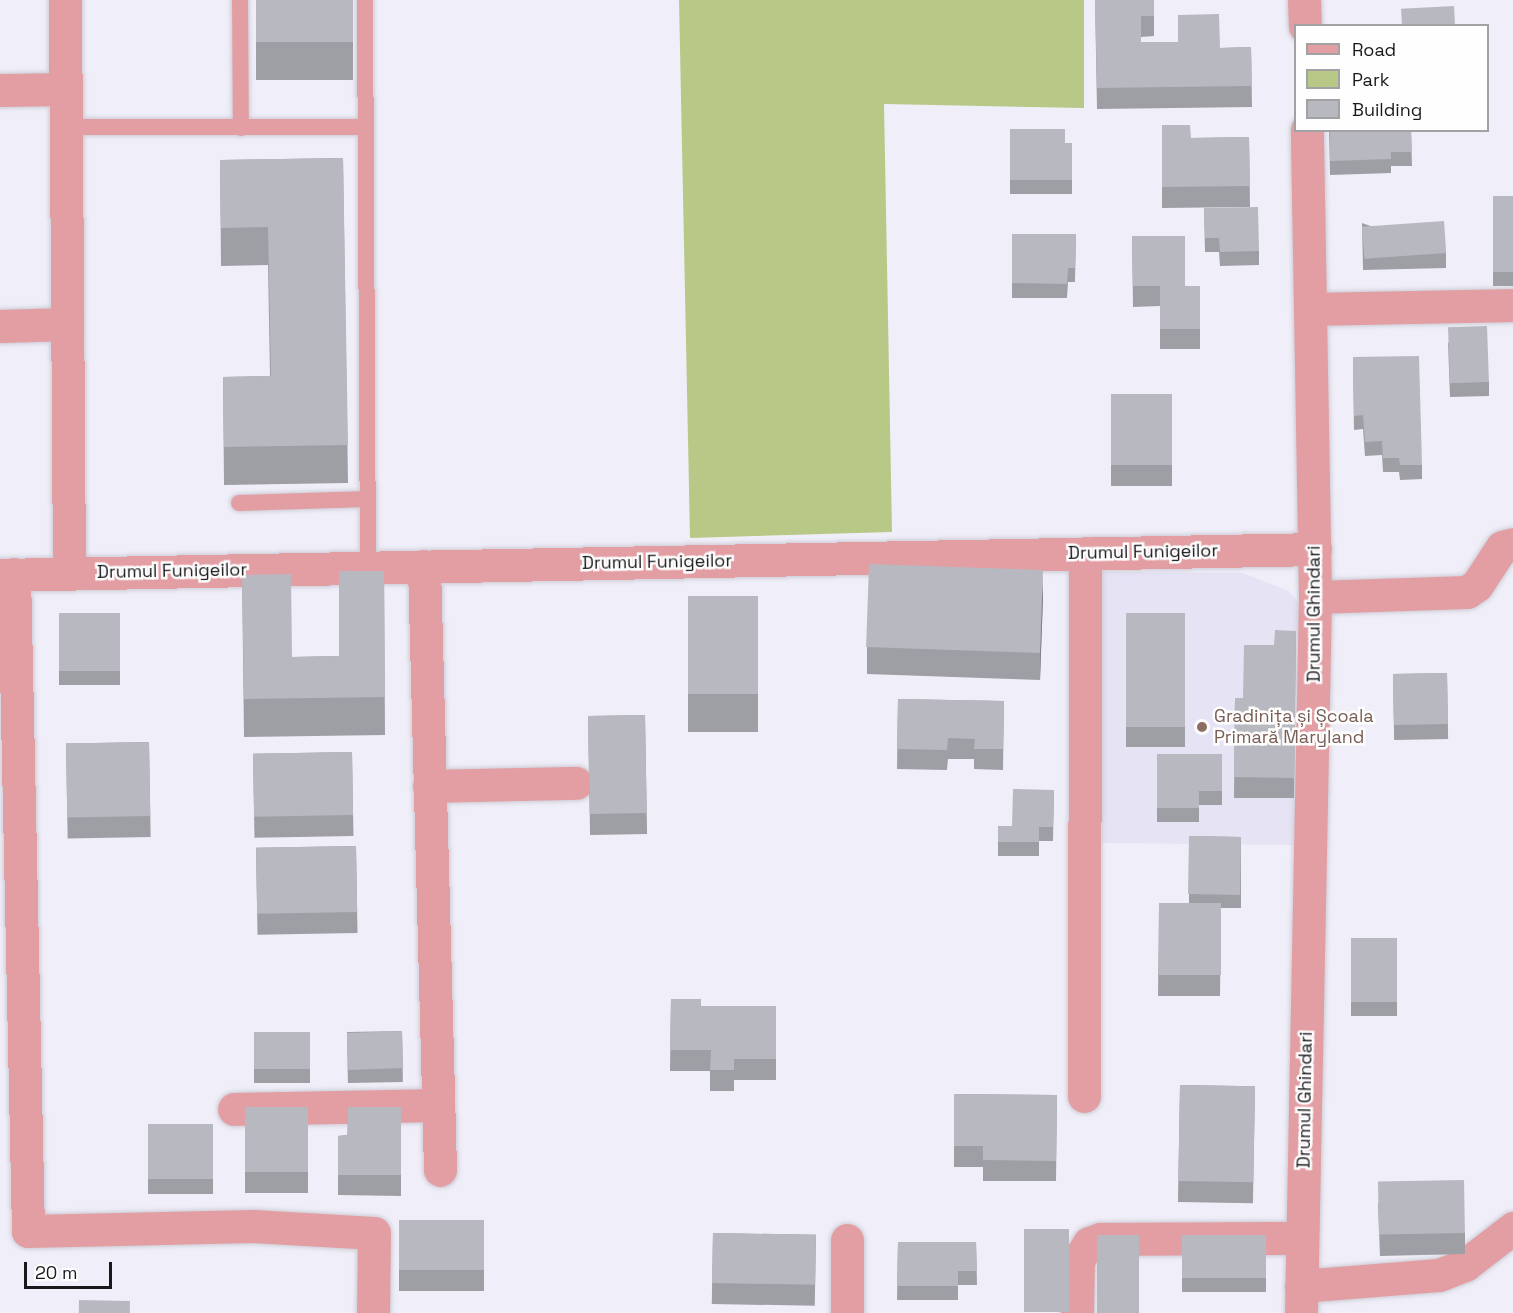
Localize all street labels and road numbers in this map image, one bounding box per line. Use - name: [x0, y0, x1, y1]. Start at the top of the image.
- street label: Drumul Funigeilor: [1068, 540, 1218, 564]
- street label: Drumul Ghindari: [1303, 546, 1325, 682]
- street label: Drumul Funigeilor: [582, 550, 732, 574]
- street label: Drumul Funigeilor: [97, 559, 247, 583]
- street label: Drumul Ghindari: [1293, 1032, 1317, 1168]

